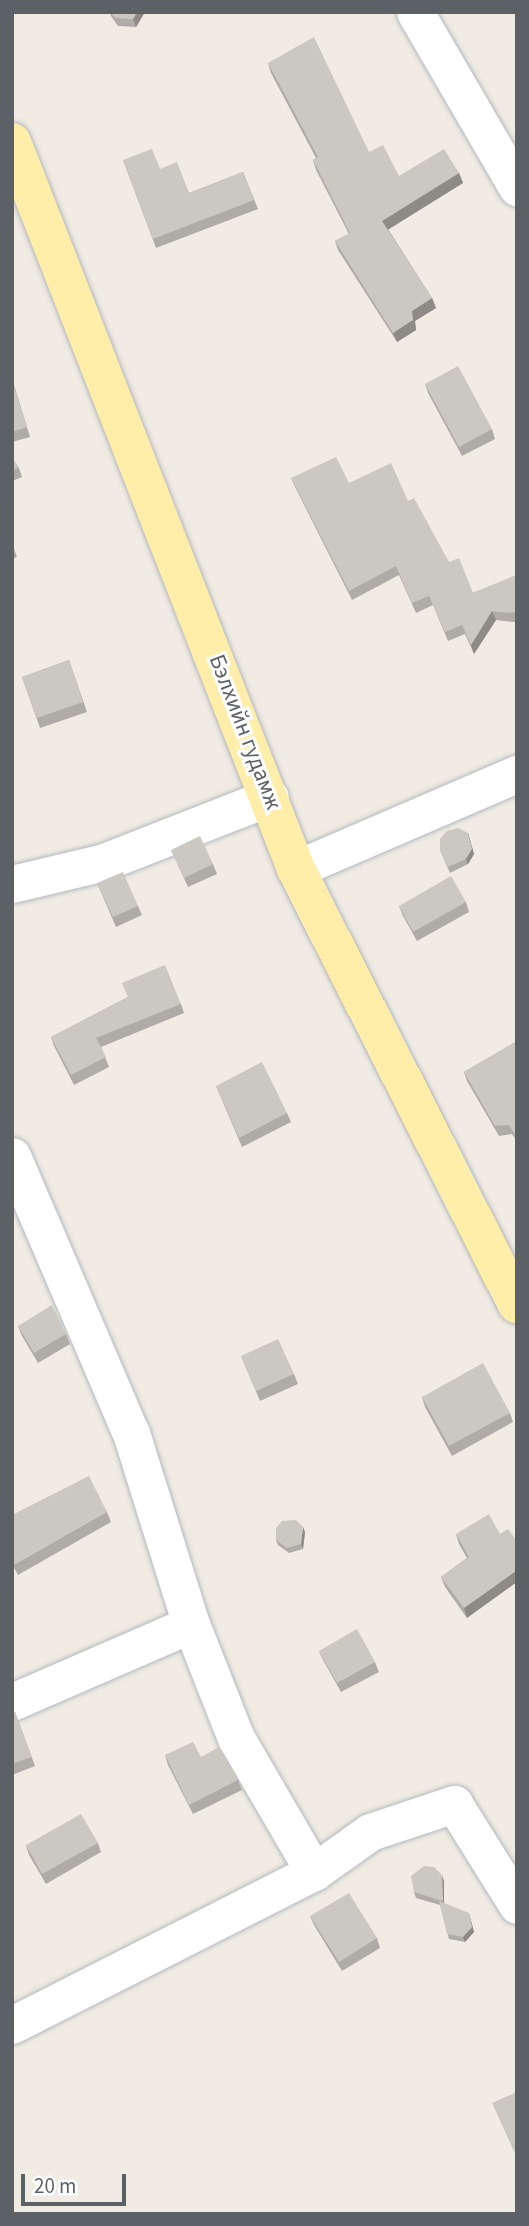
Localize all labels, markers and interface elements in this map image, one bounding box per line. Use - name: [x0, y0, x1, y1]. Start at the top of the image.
- street label: Бэлхийн гудамж: [203, 651, 287, 813]
- scale bar: [24, 2160, 130, 2204]
- text: 20 m: [34, 2171, 76, 2201]

